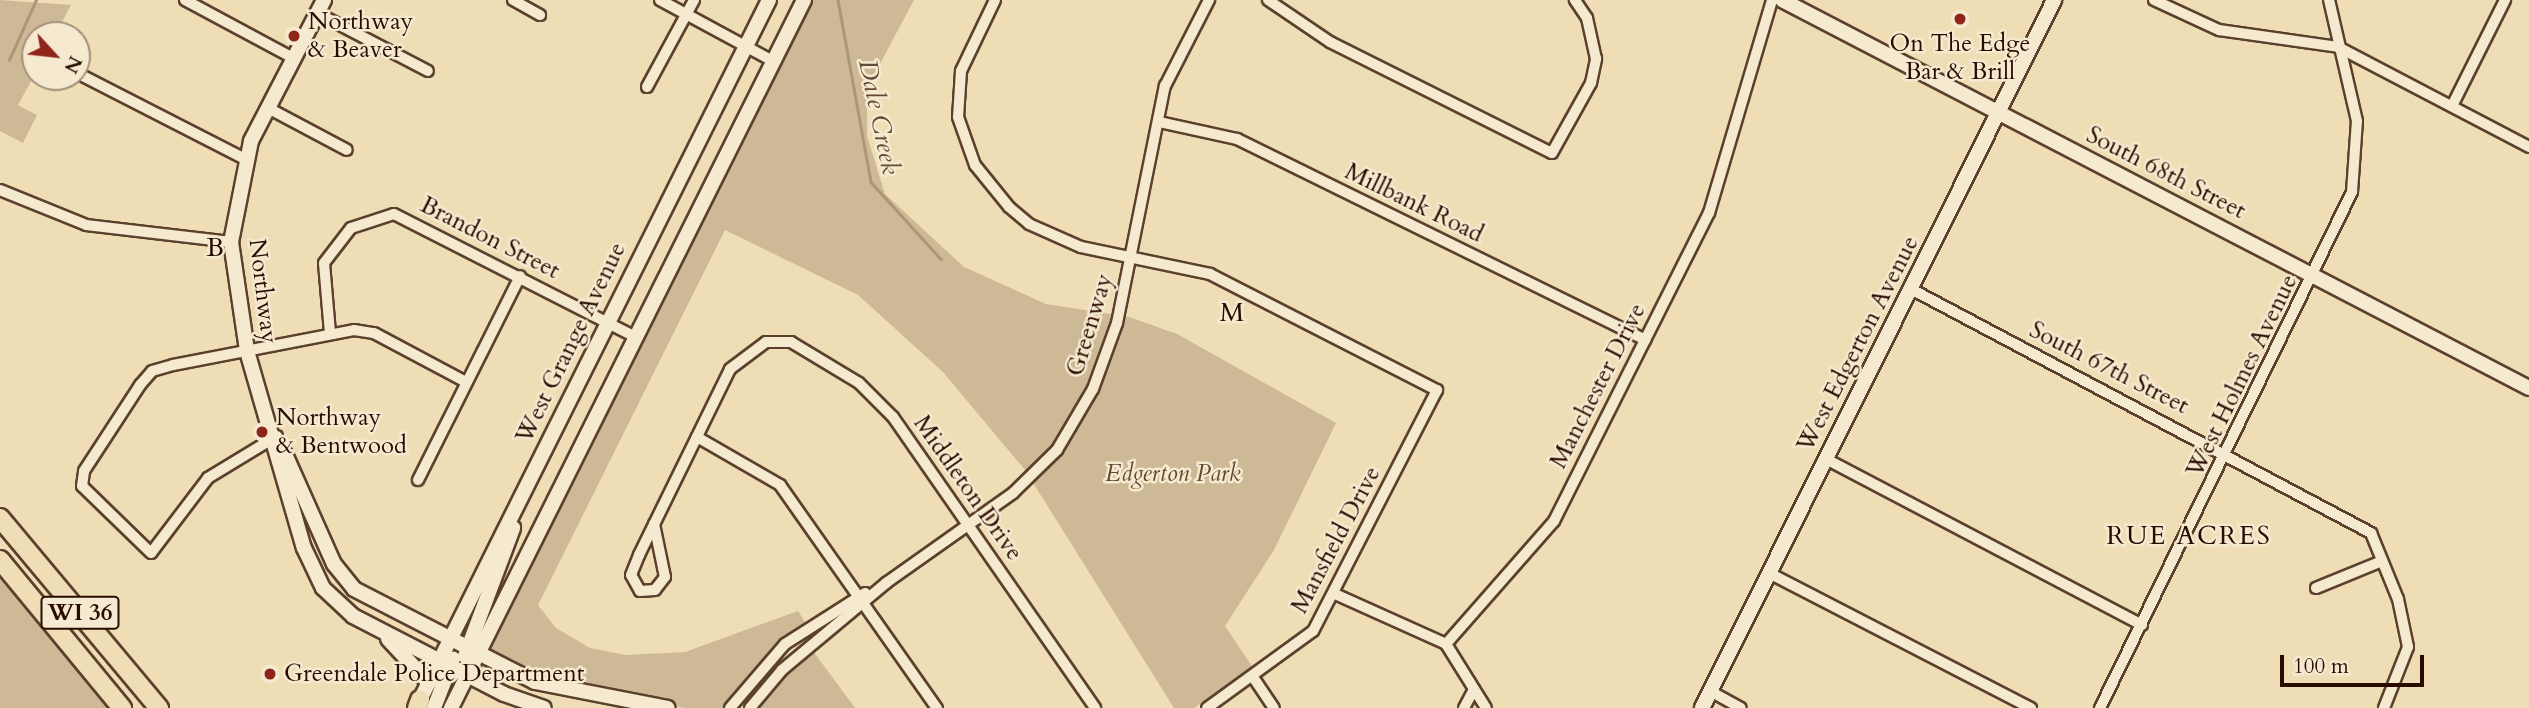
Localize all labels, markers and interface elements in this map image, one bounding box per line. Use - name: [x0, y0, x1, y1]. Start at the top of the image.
- place label: Northway & Beaver: [308, 8, 413, 64]
- marker: On The Edge Bar & Brill: [1952, 11, 1968, 27]
- north arrow: [21, 21, 91, 91]
- marker: Northway & Beaver: [286, 28, 302, 44]
- place label: On The Edge Bar & Brill: [1890, 30, 2030, 86]
- text: N: [58, 51, 88, 78]
- water label: Dale Creek: [852, 57, 906, 177]
- street label: South 68th Street: [2082, 120, 2250, 226]
- street label: Millbank Road: [1340, 157, 1488, 249]
- street label: Brandon Street: [415, 191, 565, 285]
- street label: West Edgerton Avenue: [1791, 231, 1925, 457]
- district label: B: [206, 232, 226, 264]
- street label: Northway: [242, 237, 284, 345]
- street label: West Grange Avenue: [510, 238, 632, 448]
- street label: Greenway: [1061, 270, 1119, 380]
- street label: West Holmes Avenue: [2180, 270, 2304, 482]
- district label: M: [1220, 297, 1246, 329]
- street label: Manchester Drive: [1544, 299, 1652, 473]
- street label: South 67th Street: [2025, 315, 2193, 421]
- place label: Northway & Bentwood: [276, 404, 407, 460]
- street label: Middleton Drive: [907, 410, 1029, 566]
- marker: Northway & Bentwood: [254, 424, 270, 440]
- park label: Edgerton Park: [1105, 460, 1241, 488]
- street label: Mansfield Drive: [1285, 462, 1387, 618]
- district label: RUE ACRES: [2107, 520, 2271, 552]
- road number: WI 36: [40, 594, 120, 632]
- scale bar: [2284, 642, 2428, 686]
- text: 100 m: [2293, 652, 2349, 681]
- place label: Greendale Police Department: [284, 660, 584, 688]
- marker: Greendale Police Department: [262, 666, 278, 682]

